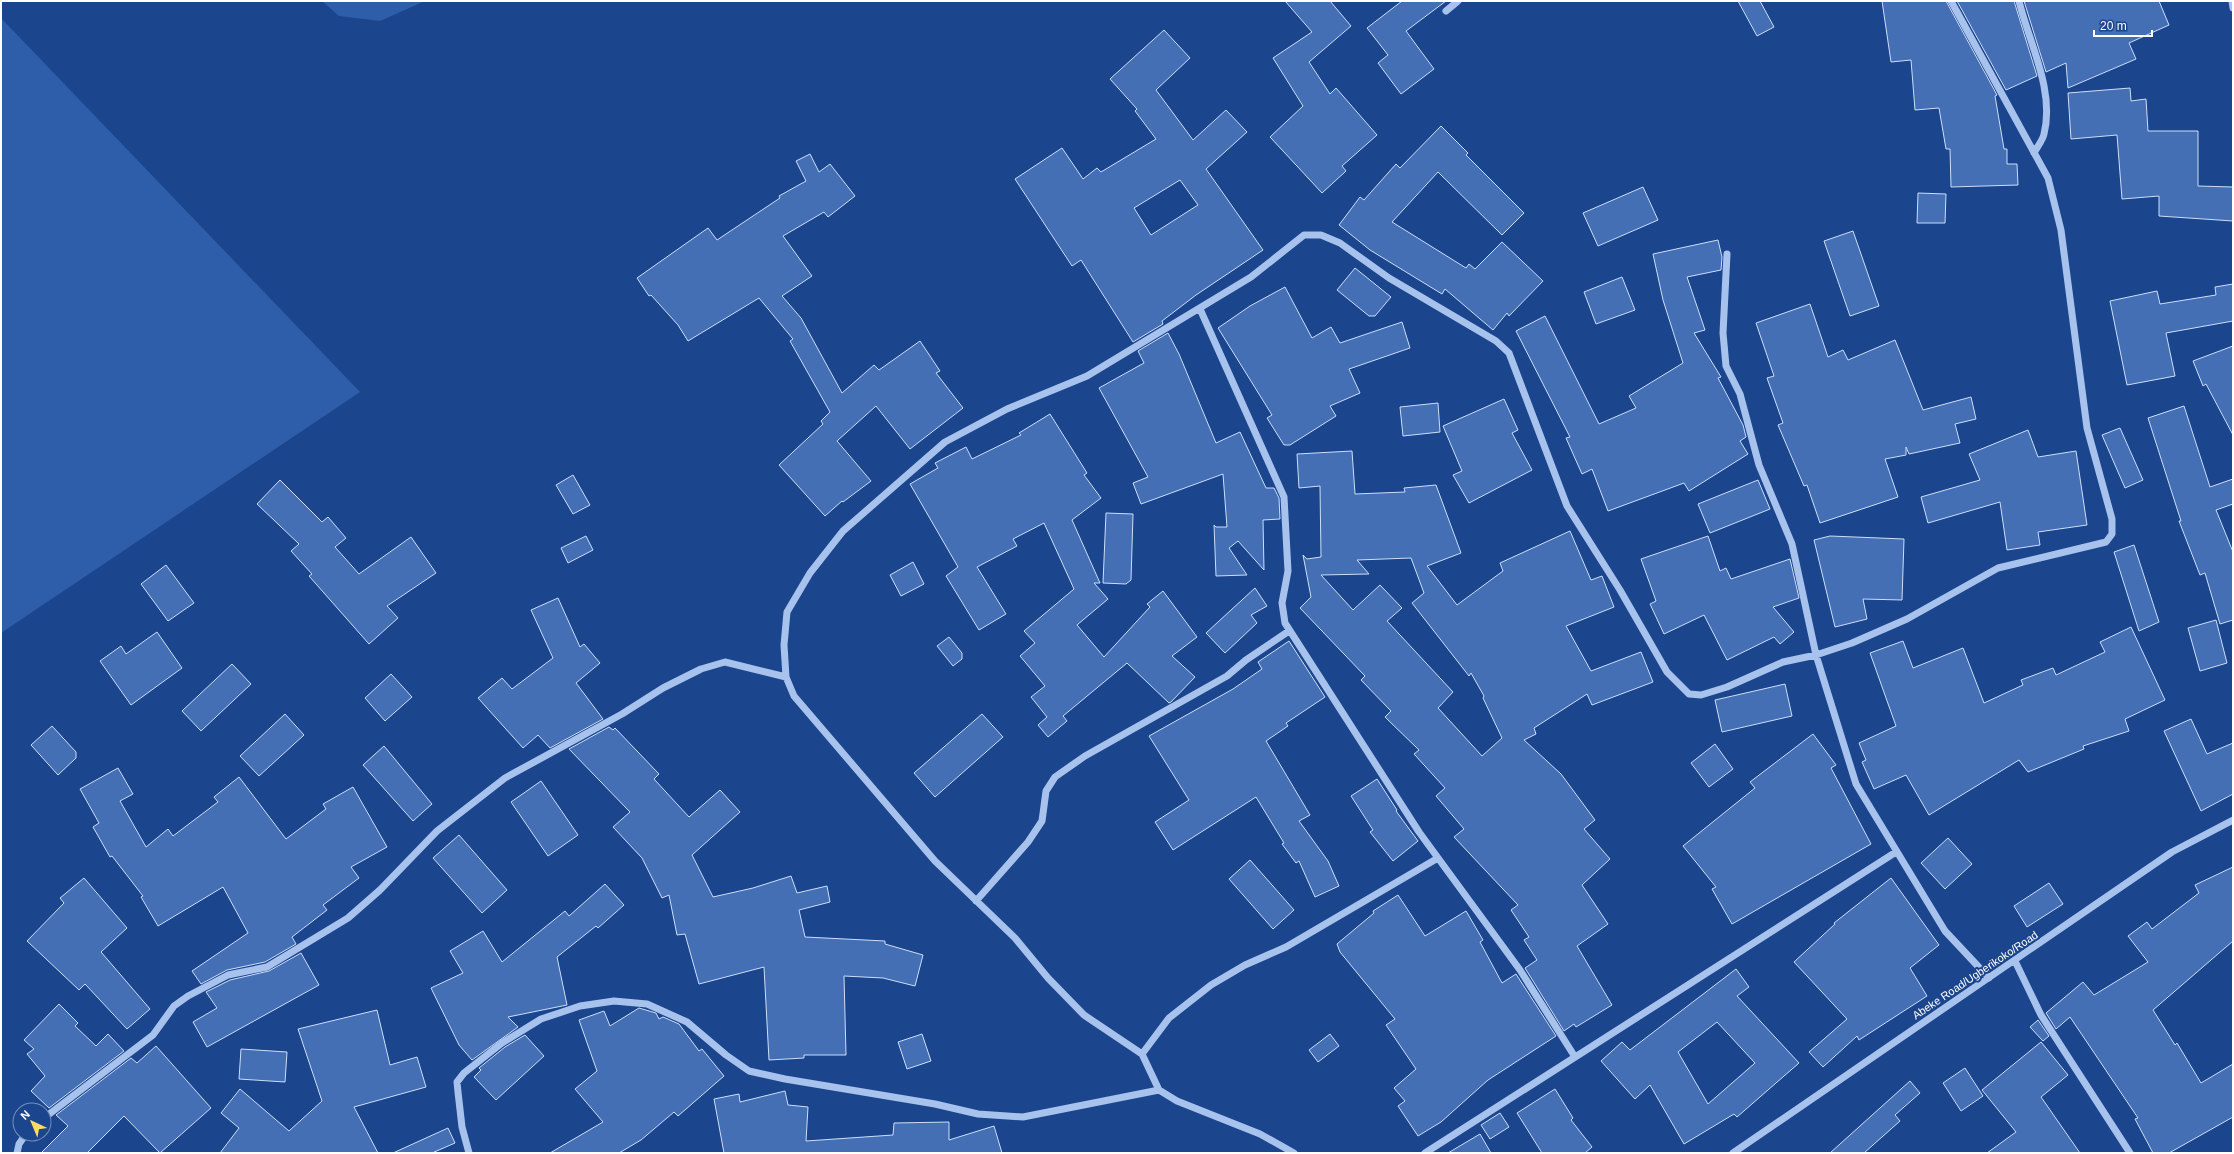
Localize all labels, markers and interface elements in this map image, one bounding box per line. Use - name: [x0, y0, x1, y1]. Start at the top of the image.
- scale bar: [2094, 12, 2152, 38]
- text: 20 m: [2100, 19, 2127, 33]
- street label: Abeke Road/Ugberikoko/Road: [1910, 928, 2040, 1022]
- north arrow: [12, 1102, 52, 1142]
- text: N: [18, 1108, 32, 1122]

